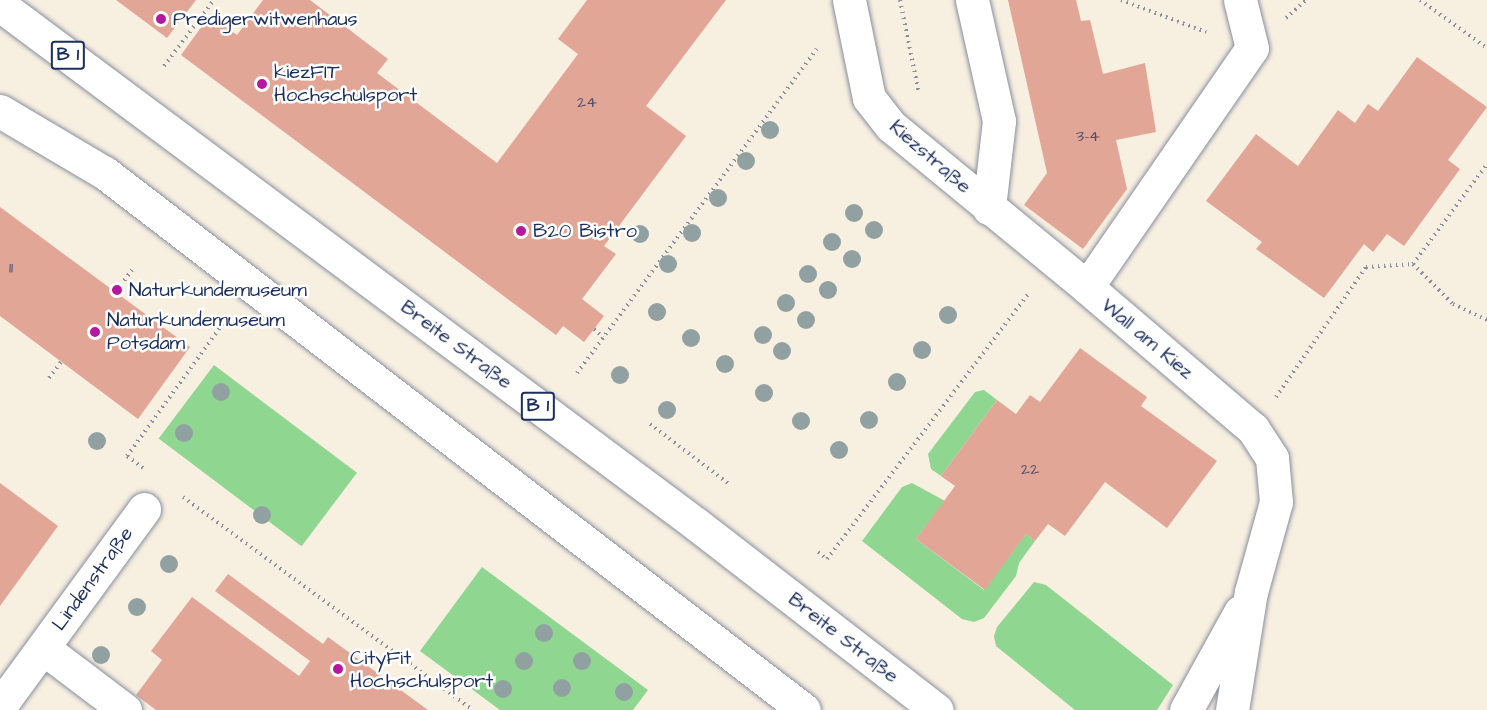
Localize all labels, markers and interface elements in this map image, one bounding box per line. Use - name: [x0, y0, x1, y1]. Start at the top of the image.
- place label: Predigerwitwenhaus: [173, 7, 358, 31]
- marker: Predigerwitwenhaus: [154, 12, 168, 26]
- road number: B 1: [50, 40, 86, 70]
- place label: kiezFIT Hochschulsport: [274, 60, 417, 107]
- marker: kiezFIT Hochschulsport: [255, 77, 269, 91]
- house number: 24: [577, 92, 597, 112]
- street label: Kiezstraße: [884, 115, 976, 199]
- house number: 3-4: [1076, 126, 1100, 146]
- place label: B20 Bistro: [533, 219, 637, 243]
- marker: B20 Bistro: [514, 224, 528, 238]
- house number: 11: [9, 258, 13, 278]
- place label: Naturkundemuseum: [129, 278, 307, 302]
- marker: Naturkundemuseum: [110, 283, 124, 297]
- street label: Wall am Kiez: [1096, 294, 1198, 384]
- street label: Breite Straße: [396, 295, 516, 395]
- place label: Naturkundemuseum Potsdam: [107, 308, 285, 355]
- marker: Naturkundemuseum Potsdam: [88, 325, 102, 339]
- road number: B 1: [520, 391, 556, 421]
- house number: 22: [1021, 459, 1039, 479]
- street label: Lindenstraße: [47, 522, 139, 636]
- street label: Breite Straße: [783, 588, 903, 688]
- place label: CityFit Hochschulsport: [350, 646, 493, 693]
- marker: CityFit Hochschulsport: [331, 662, 345, 676]

